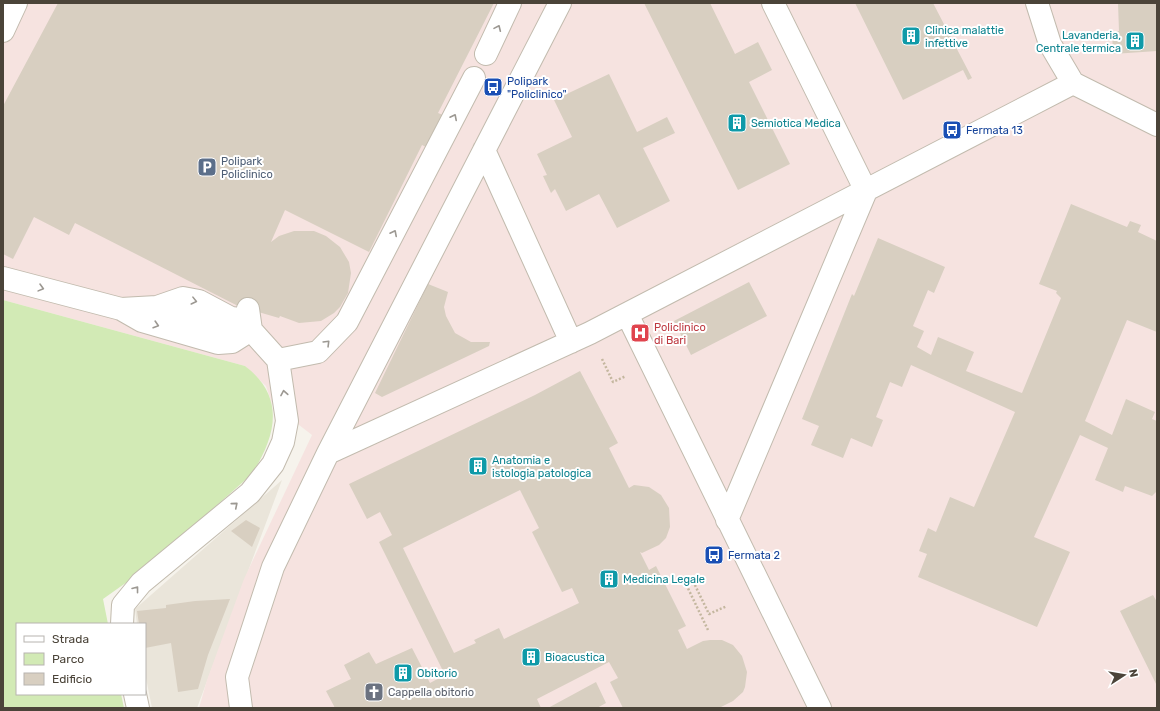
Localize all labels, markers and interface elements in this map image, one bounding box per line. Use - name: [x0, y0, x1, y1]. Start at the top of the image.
- place label: Clinica malattie infettive: [925, 24, 1004, 50]
- one-way arrow: [493, 25, 501, 32]
- building icon: Clinica malattie infettive: [900, 25, 922, 47]
- place label: Lavanderia, Centrale termica: [1036, 29, 1121, 55]
- building icon: Lavanderia, Centrale termica: [1124, 30, 1146, 52]
- place label: Polipark "Policlinico": [507, 75, 567, 101]
- bus stop icon: Polipark "Policlinico": [482, 76, 504, 98]
- building icon: Semiotica Medica: [726, 112, 748, 134]
- one-way arrow: [449, 114, 457, 122]
- place label: Semiotica Medica: [751, 117, 841, 130]
- bus stop icon: Fermata 13: [941, 119, 963, 141]
- place label: Fermata 13: [966, 124, 1023, 137]
- place label: Polipark Policlinico: [221, 155, 273, 181]
- parking icon: Polipark Policlinico: [196, 156, 218, 178]
- one-way arrow: [389, 230, 397, 237]
- one-way arrow: [37, 283, 44, 291]
- one-way arrow: [191, 296, 198, 304]
- one-way arrow: [152, 321, 159, 329]
- place label: Policlinico di Bari: [654, 321, 706, 347]
- hospital icon: Policlinico di Bari: [629, 322, 651, 344]
- one-way arrow: [322, 340, 330, 348]
- one-way arrow: [280, 390, 289, 397]
- place label: Anatomia e istologia patologica: [492, 454, 591, 480]
- building icon: Anatomia e istologia patologica: [467, 455, 489, 477]
- one-way arrow: [230, 503, 237, 510]
- bus stop icon: Fermata 2: [703, 544, 725, 566]
- place label: Fermata 2: [728, 549, 780, 562]
- building icon: Medicina Legale: [598, 568, 620, 590]
- place label: Medicina Legale: [623, 573, 705, 586]
- one-way arrow: [131, 587, 138, 594]
- legend: [16, 623, 146, 695]
- text: Strada: [52, 632, 89, 646]
- building icon: Bioacustica: [520, 646, 542, 668]
- place label: Bioacustica: [545, 651, 605, 664]
- text: Parco: [52, 652, 84, 666]
- north arrow: [1104, 655, 1144, 695]
- building icon: Obitorio: [392, 662, 414, 684]
- place label: Obitorio: [417, 667, 457, 680]
- text: N: [1126, 668, 1140, 678]
- text: Edificio: [52, 672, 92, 686]
- church icon: Cappella obitorio: [363, 681, 385, 703]
- place label: Cappella obitorio: [388, 686, 474, 699]

